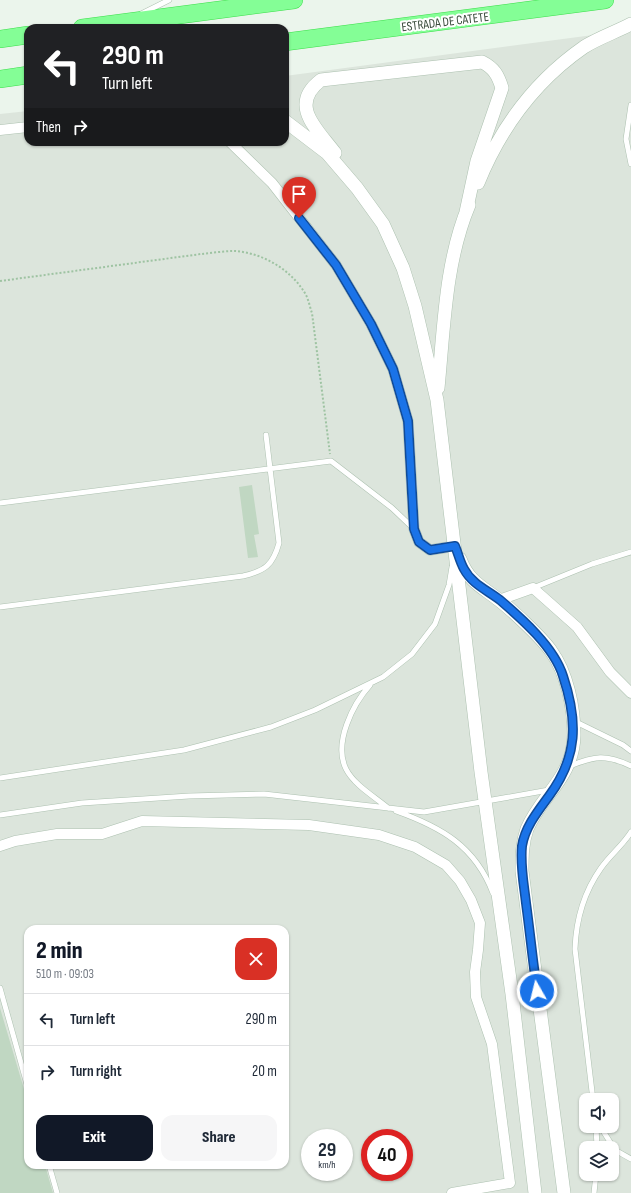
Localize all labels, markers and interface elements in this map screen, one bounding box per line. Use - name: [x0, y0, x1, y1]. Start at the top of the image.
- street label: ESTRADA DE CATETE: [401, 9, 490, 35]
- text: 290 m: [102, 39, 164, 72]
- icon: left: [36, 40, 88, 92]
- text: Turn left: [102, 73, 153, 94]
- icon: right: [69, 116, 91, 138]
- text: Then: [36, 118, 61, 137]
- pin: [282, 177, 316, 218]
- icon: arrive: [288, 183, 310, 205]
- text: 2 min: [36, 936, 83, 965]
- button: close: [235, 938, 277, 980]
- text: 510 m · 09:03: [36, 966, 94, 982]
- position arrow: [516, 970, 558, 1012]
- icon: left: [36, 1009, 58, 1031]
- text: Turn left: [70, 1010, 115, 1029]
- text: 290 m: [245, 1010, 277, 1029]
- icon: right: [36, 1061, 58, 1083]
- text: Turn right: [70, 1062, 122, 1081]
- text: 20 m: [252, 1062, 277, 1081]
- map controls: [579, 1093, 619, 1181]
- button: sound: [579, 1093, 619, 1133]
- button: Exit: [36, 1115, 153, 1161]
- button: Share: [161, 1115, 277, 1161]
- speed limit sign: 40: [361, 1129, 413, 1181]
- text: 29: [318, 1138, 336, 1162]
- button: layers: [579, 1141, 619, 1181]
- text: km/h: [318, 1159, 336, 1171]

